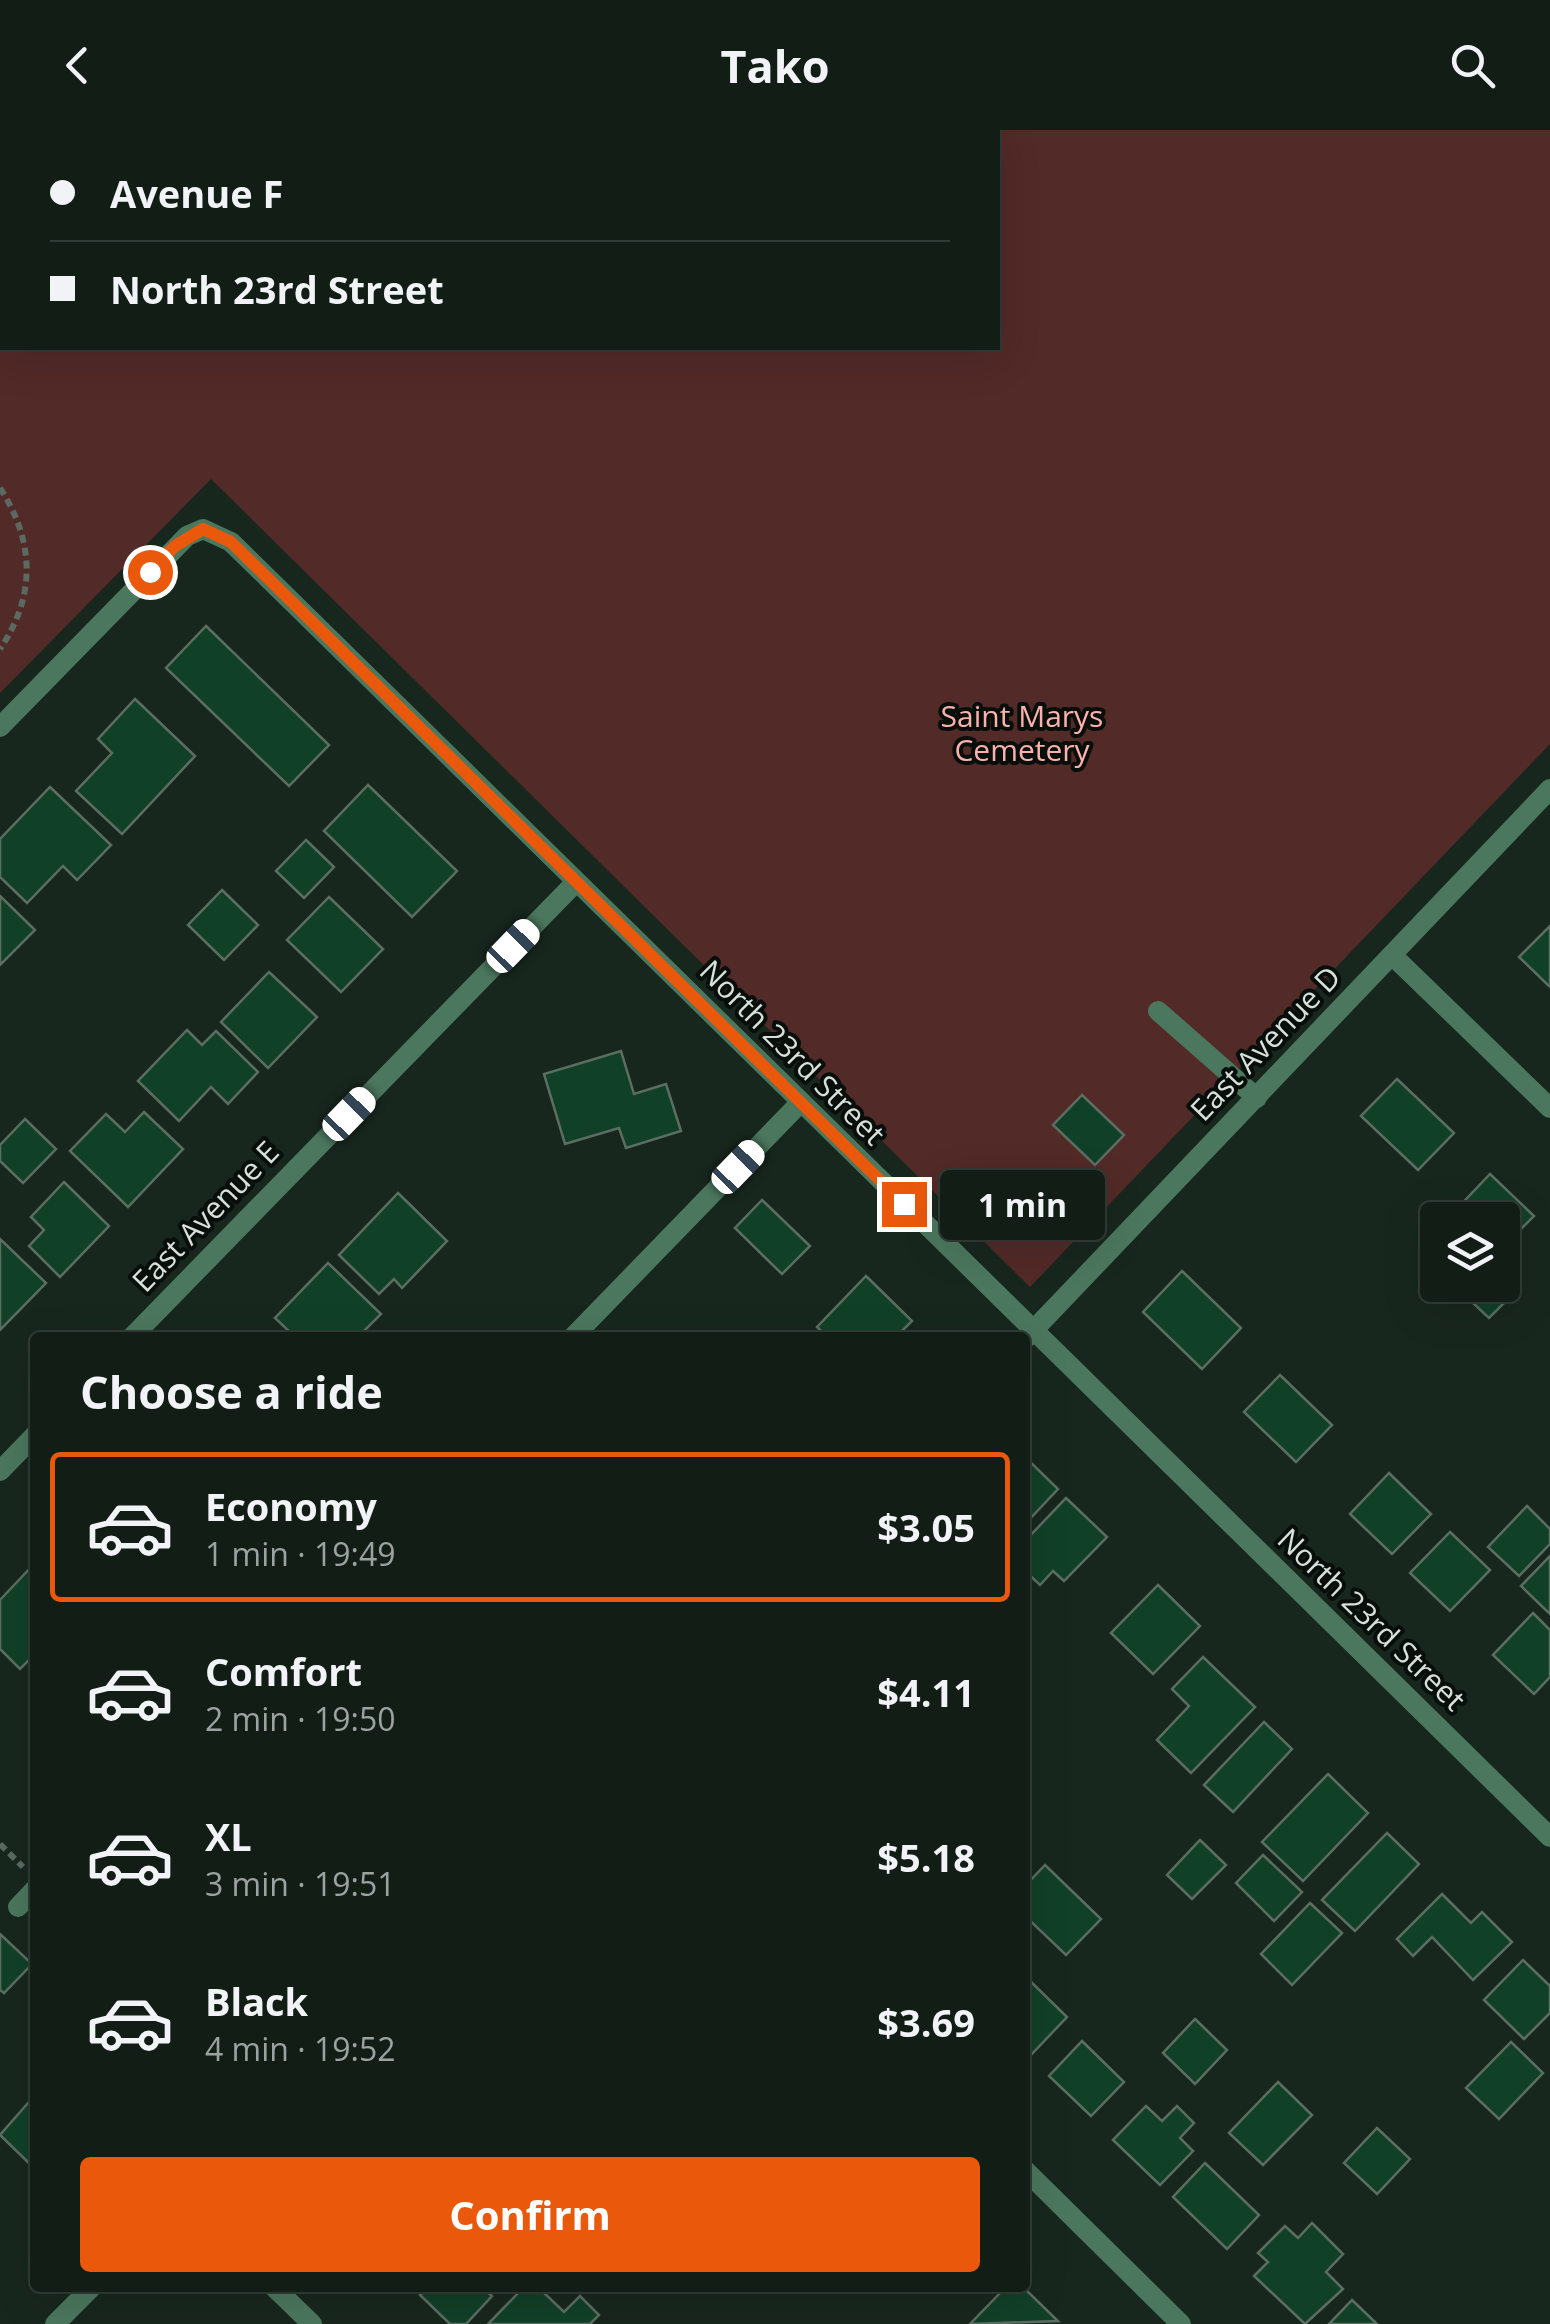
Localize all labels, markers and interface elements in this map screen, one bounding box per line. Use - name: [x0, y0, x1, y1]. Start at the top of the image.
- text: Tako: [720, 35, 830, 96]
- icon: back: [50, 38, 105, 93]
- icon: search: [1445, 38, 1500, 93]
- text: Avenue F: [110, 167, 283, 219]
- text: North 23rd Street: [110, 263, 444, 315]
- route start: [128, 550, 173, 595]
- park label: Saint Marys Cemetery: [941, 695, 1103, 770]
- car: [481, 914, 545, 978]
- street label: North 23rd Street: [691, 950, 895, 1154]
- street label: East Avenue D: [1181, 957, 1349, 1129]
- car: [317, 1082, 381, 1146]
- street label: East Avenue E: [122, 1132, 287, 1300]
- car: [706, 1135, 770, 1199]
- callout: 1 min: [939, 1169, 1104, 1239]
- route end: [882, 1182, 927, 1227]
- text: 1 min: [978, 1183, 1067, 1226]
- map controls: [1420, 1202, 1520, 1302]
- button: layers: [1420, 1202, 1520, 1302]
- text: Choose a ride: [80, 1361, 383, 1422]
- text: Economy: [205, 1480, 377, 1532]
- icon: car: [85, 1482, 175, 1572]
- text: $3.05: [877, 1501, 975, 1553]
- street label: North 23rd Street: [1269, 1519, 1475, 1719]
- text: 1 min · 19:49: [205, 1532, 396, 1575]
- text: Comfort: [205, 1645, 362, 1697]
- icon: car: [85, 1647, 175, 1737]
- text: $4.11: [877, 1666, 975, 1718]
- text: 2 min · 19:50: [205, 1697, 396, 1740]
- text: XL: [205, 1810, 252, 1862]
- icon: car: [85, 1812, 175, 1902]
- text: $5.18: [877, 1831, 975, 1883]
- text: 3 min · 19:51: [205, 1862, 396, 1905]
- text: Black: [205, 1975, 308, 2027]
- icon: car: [85, 1977, 175, 2067]
- text: $3.69: [877, 1996, 975, 2048]
- text: 4 min · 19:52: [205, 2027, 396, 2070]
- button: Confirm: [80, 2157, 980, 2272]

